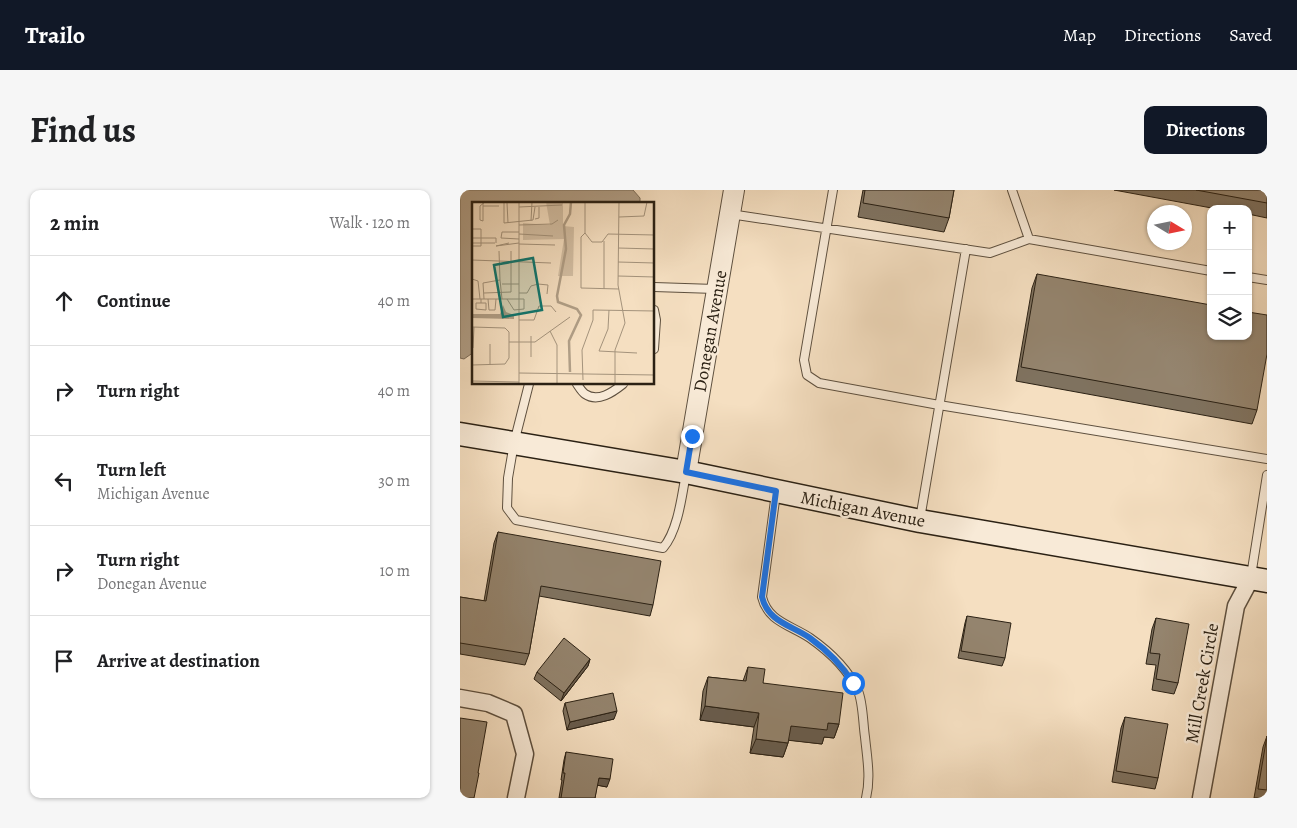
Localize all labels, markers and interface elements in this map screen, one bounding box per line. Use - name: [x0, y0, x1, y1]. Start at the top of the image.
- text: Trailo: [25, 19, 85, 51]
- text: Map: [1063, 23, 1096, 47]
- text: Directions: [1124, 23, 1201, 47]
- text: Saved: [1229, 23, 1272, 47]
- text: Find us: [30, 106, 136, 154]
- button: Directions: [1144, 106, 1267, 154]
- inset map: [472, 202, 655, 385]
- north arrow: [1147, 205, 1192, 250]
- map controls: [1207, 205, 1252, 340]
- button: +: [1207, 205, 1252, 250]
- text: 2 min: [50, 209, 99, 237]
- text: Walk · 120 m: [329, 212, 410, 234]
- button: −: [1207, 250, 1252, 295]
- street label: Donegan Avenue: [687, 268, 733, 394]
- icon: ahead: [50, 287, 78, 315]
- text: Continue: [97, 288, 171, 314]
- text: 40 m: [378, 290, 410, 312]
- button: layers: [1207, 295, 1252, 340]
- icon: right: [50, 377, 78, 405]
- text: Turn right: [97, 378, 179, 404]
- text: 40 m: [378, 380, 410, 402]
- route end: [681, 425, 704, 448]
- text: Turn left: [97, 457, 166, 483]
- icon: left: [50, 467, 78, 495]
- text: 30 m: [378, 470, 410, 492]
- text: Michigan Avenue: [97, 483, 210, 505]
- street label: Michigan Avenue: [799, 485, 927, 533]
- text: Turn right: [97, 547, 179, 573]
- icon: right: [50, 557, 78, 585]
- text: 10 m: [380, 560, 410, 582]
- text: Donegan Avenue: [97, 573, 207, 595]
- street label: Mill Creek Circle: [1180, 621, 1224, 745]
- icon: arrive: [50, 647, 78, 675]
- text: Arrive at destination: [97, 648, 260, 674]
- route start: [842, 672, 865, 695]

